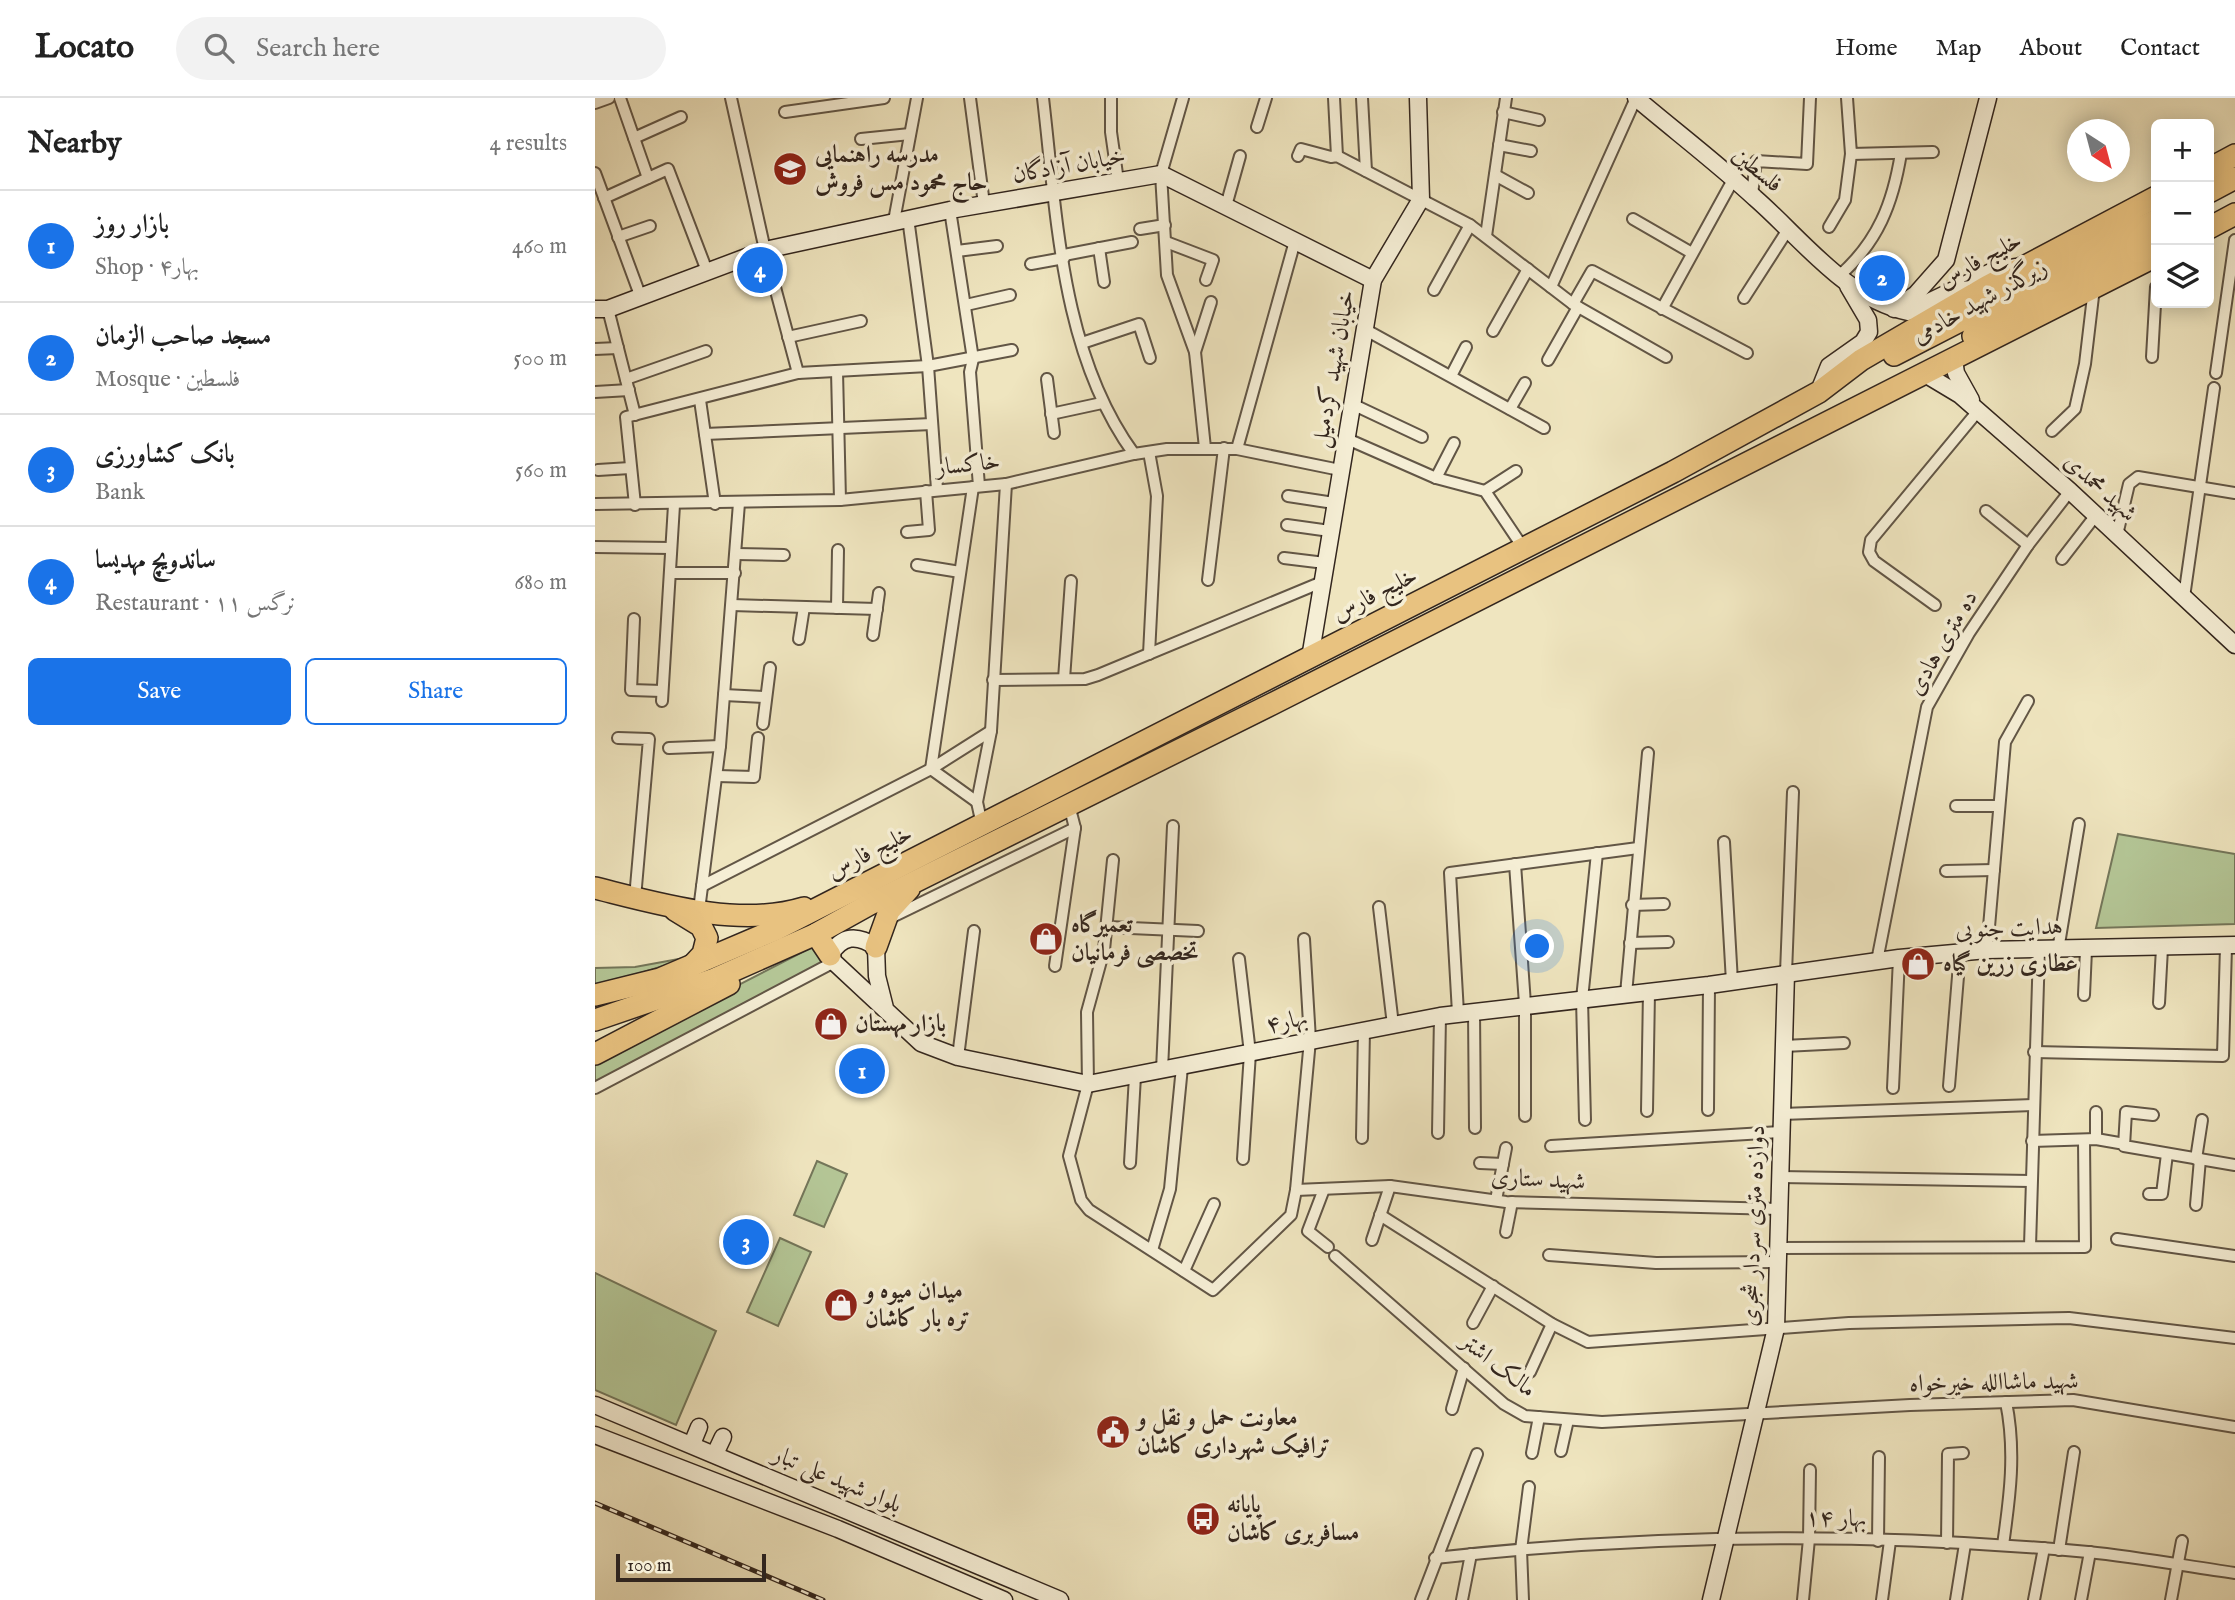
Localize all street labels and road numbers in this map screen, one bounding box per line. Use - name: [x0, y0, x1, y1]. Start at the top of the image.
- street label: خیابان آزادگان: [1010, 140, 1128, 191]
- street label: فلسطین: [1725, 140, 1789, 200]
- street label: خلیج فارس: [1932, 225, 2030, 300]
- street label: زیرگذر شهید خادمی: [1906, 250, 2053, 352]
- street label: خیابان شهید کردمیل: [1305, 288, 1363, 450]
- street label: خاکسار: [932, 446, 1002, 484]
- street label: شهید محمدی: [2057, 447, 2143, 529]
- street label: خلیج فارس: [1327, 560, 1425, 633]
- street label: ده متری هادی: [1900, 585, 1986, 701]
- street label: خلیج فارس: [822, 818, 920, 891]
- street label: هدایت جنوبی: [1955, 912, 2063, 946]
- street label: بهار۴: [1263, 1002, 1311, 1042]
- street label: دوازده متری سردار شجری: [1735, 1125, 1773, 1327]
- street label: شهید ستاری: [1490, 1162, 1586, 1198]
- street label: مالک اشتر: [1451, 1325, 1542, 1405]
- street label: شهید ماشاالله خیرخواه: [1909, 1366, 2079, 1400]
- street label: بلوار شهید علی تبار: [766, 1438, 906, 1521]
- street label: بهار ۱۴: [1805, 1503, 1867, 1535]

